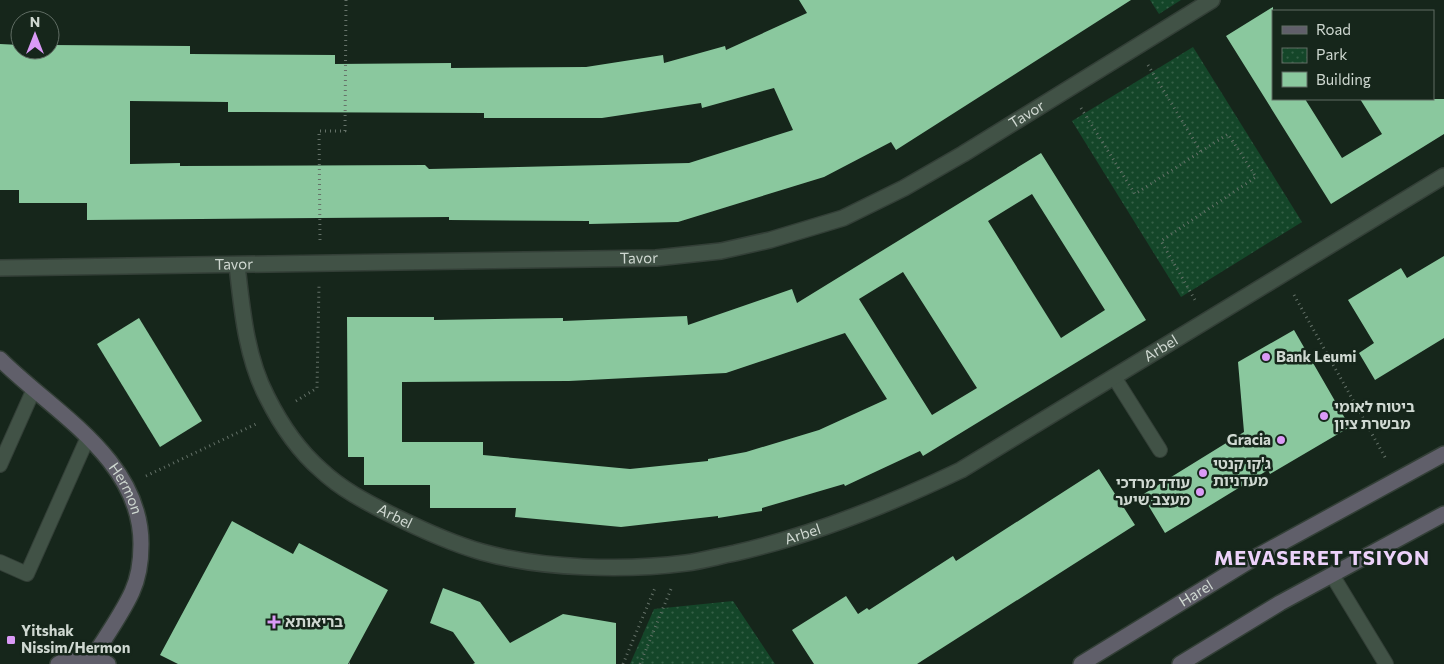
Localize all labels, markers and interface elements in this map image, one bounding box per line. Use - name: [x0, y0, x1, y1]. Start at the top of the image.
- north arrow: [10, 10, 60, 60]
- legend: [1272, 10, 1434, 100]
- text: N: [30, 13, 40, 30]
- text: Road: [1316, 20, 1351, 38]
- text: Park: [1316, 45, 1347, 63]
- text: Building: [1316, 70, 1371, 88]
- street label: Tavor: [1005, 96, 1047, 131]
- street label: Tavor: [620, 248, 658, 267]
- street label: Tavor: [215, 254, 253, 273]
- street label: Arbel: [1140, 330, 1181, 365]
- place label: Bank Leumi: [1276, 347, 1356, 365]
- marker: Bank Leumi: [1260, 351, 1272, 363]
- place label: ביטוח לאומי מבשרת ציון: [1334, 397, 1415, 432]
- marker: ביטוח לאומי מבשרת ציון: [1318, 410, 1330, 422]
- place label: Gracia: [1227, 430, 1271, 448]
- marker: Gracia: [1275, 434, 1287, 446]
- place label: ג'קו קנטי מעדניות: [1213, 454, 1271, 489]
- street label: Hermon: [106, 459, 147, 516]
- marker: ג'קו קנטי מעדניות: [1197, 467, 1209, 479]
- place label: עודד מרדכי מעצב שיער: [1115, 473, 1190, 508]
- marker: עודד מרדכי מעצב שיער: [1194, 486, 1206, 498]
- street label: Arbel: [375, 499, 416, 532]
- street label: Arbel: [782, 519, 823, 548]
- district label: MEVASERET TSIYON: [1214, 545, 1430, 569]
- street label: Harel: [1175, 575, 1216, 610]
- place label: בריאותא: [285, 612, 343, 630]
- marker: בריאותא: [267, 615, 281, 629]
- place label: Yitshak Nissim/Hermon: [21, 621, 131, 656]
- marker: Yitshak Nissim/Hermon: [5, 634, 17, 646]

